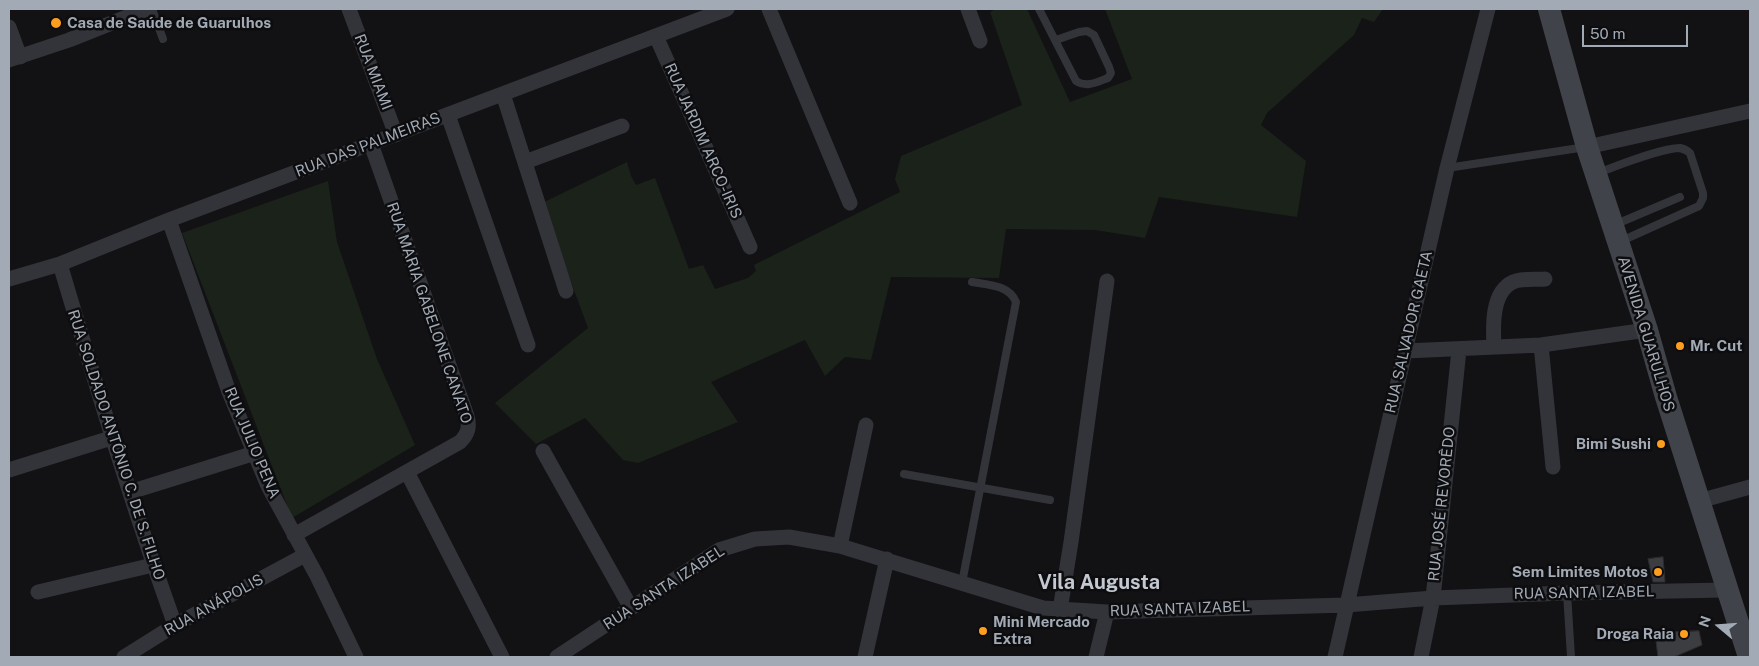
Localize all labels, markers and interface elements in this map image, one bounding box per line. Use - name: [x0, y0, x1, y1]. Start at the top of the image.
- place label: Casa de Saúde de Guarulhos: [67, 14, 271, 32]
- scale bar: [1584, 15, 1690, 47]
- marker: Casa de Saúde de Guarulhos: [49, 16, 63, 30]
- text: 50 m: [1590, 25, 1625, 42]
- street label: RUA MIAMI: [350, 32, 396, 112]
- street label: RUA JARDIM ARCO-IRIS: [661, 61, 745, 221]
- street label: RUA DAS PALMEIRAS: [293, 109, 443, 181]
- street label: RUA MARIA GABELONE CANATO: [383, 200, 475, 426]
- street label: RUA SALVADOR GAETA: [1382, 249, 1436, 415]
- street label: AVENIDA GUARULHOS: [1614, 254, 1678, 414]
- street label: RUA SOLDADO ANTÔNIO C. DE S. FILHO: [64, 308, 168, 582]
- place label: Mr. Cut: [1690, 337, 1743, 355]
- marker: Mr. Cut: [1674, 340, 1686, 352]
- street label: RUA JULIO PENA: [220, 385, 284, 501]
- street label: RUA JOSÉ REVORÊDO: [1425, 426, 1459, 582]
- place label: Bimi Sushi: [1576, 435, 1651, 453]
- marker: Bimi Sushi: [1655, 438, 1667, 450]
- street label: RUA SANTA IZABEL: [600, 542, 728, 634]
- place label: Sem Limites Motos: [1512, 563, 1648, 581]
- marker: Sem Limites Motos: [1652, 566, 1664, 578]
- street label: RUA ANÁPOLIS: [161, 570, 267, 640]
- district label: Vila Augusta: [1038, 571, 1160, 595]
- street label: RUA SANTA IZABEL: [1514, 583, 1654, 603]
- street label: RUA SANTA IZABEL: [1109, 598, 1251, 620]
- north arrow: [1694, 601, 1744, 651]
- place label: Mini Mercado Extra: [993, 613, 1090, 648]
- text: N: [1695, 614, 1714, 629]
- marker: Mini Mercado Extra: [977, 625, 989, 637]
- place label: Droga Raia: [1596, 625, 1674, 643]
- marker: Droga Raia: [1678, 628, 1690, 640]

